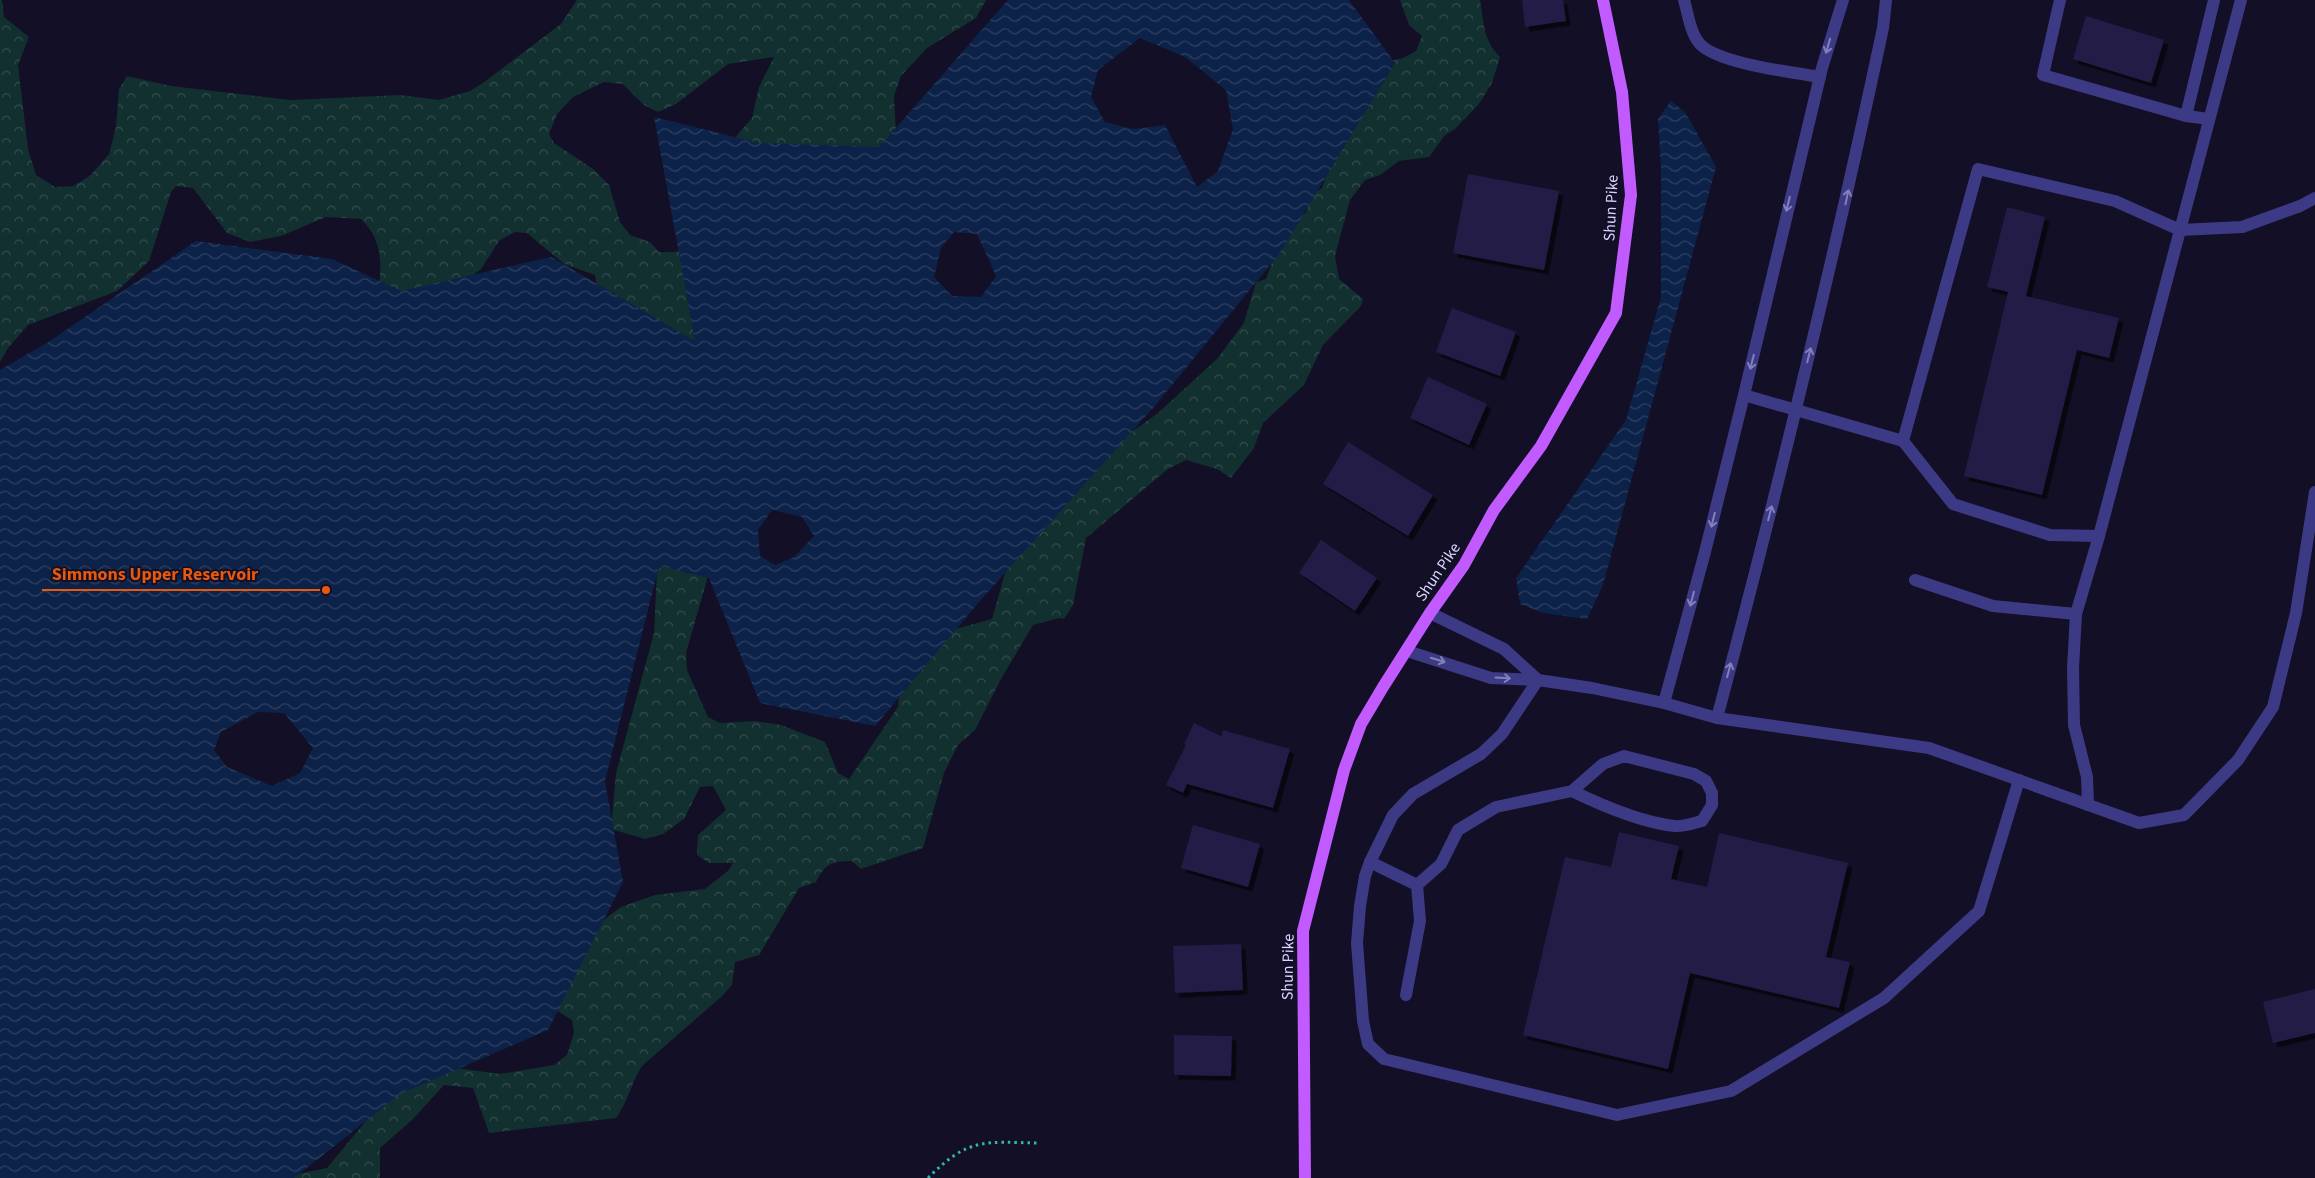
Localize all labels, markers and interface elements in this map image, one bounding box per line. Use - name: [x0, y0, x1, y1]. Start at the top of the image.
- one-way arrow: [1823, 38, 1833, 54]
- street label: Shun Pike: [1598, 174, 1624, 242]
- one-way arrow: [1843, 190, 1852, 206]
- one-way arrow: [1783, 195, 1792, 211]
- one-way arrow: [1804, 348, 1814, 364]
- one-way arrow: [1747, 354, 1756, 370]
- one-way arrow: [1766, 506, 1775, 522]
- one-way arrow: [1708, 511, 1717, 527]
- street label: Shun Pike: [1410, 538, 1466, 606]
- callout: Simmons Upper Reservoir: [42, 557, 268, 590]
- text: Simmons Upper Reservoir: [52, 562, 259, 587]
- one-way arrow: [1687, 590, 1696, 606]
- one-way arrow: [1429, 656, 1445, 665]
- one-way arrow: [1725, 663, 1735, 679]
- one-way arrow: [1494, 674, 1510, 683]
- street label: Shun Pike: [1276, 934, 1300, 1000]

